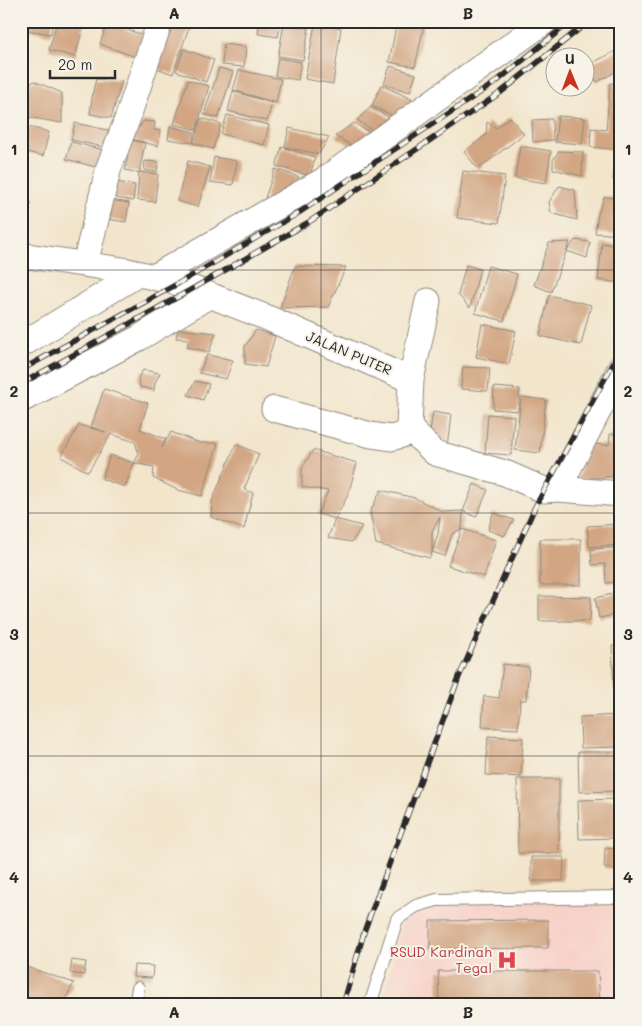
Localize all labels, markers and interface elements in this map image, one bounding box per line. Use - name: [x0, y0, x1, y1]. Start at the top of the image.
- text: A: [168, 2, 180, 23]
- text: B: [463, 2, 473, 23]
- scale bar: [50, 48, 115, 80]
- north arrow: [544, 48, 594, 98]
- text: U: [565, 49, 575, 68]
- text: 20 m: [58, 54, 92, 74]
- text: 1: [10, 138, 18, 159]
- text: 1: [624, 138, 632, 159]
- street label: JALAN PUTER: [303, 326, 395, 379]
- text: 2: [10, 380, 19, 401]
- text: 2: [624, 380, 633, 401]
- text: 3: [9, 623, 19, 644]
- text: 3: [623, 623, 633, 644]
- text: 4: [9, 866, 19, 887]
- text: 4: [623, 866, 633, 887]
- place label: RSUD Kardinah Tegal: [390, 942, 492, 977]
- hospital icon: RSUD Kardinah Tegal: [496, 949, 518, 971]
- text: A: [168, 1001, 180, 1022]
- text: B: [463, 1001, 473, 1022]

